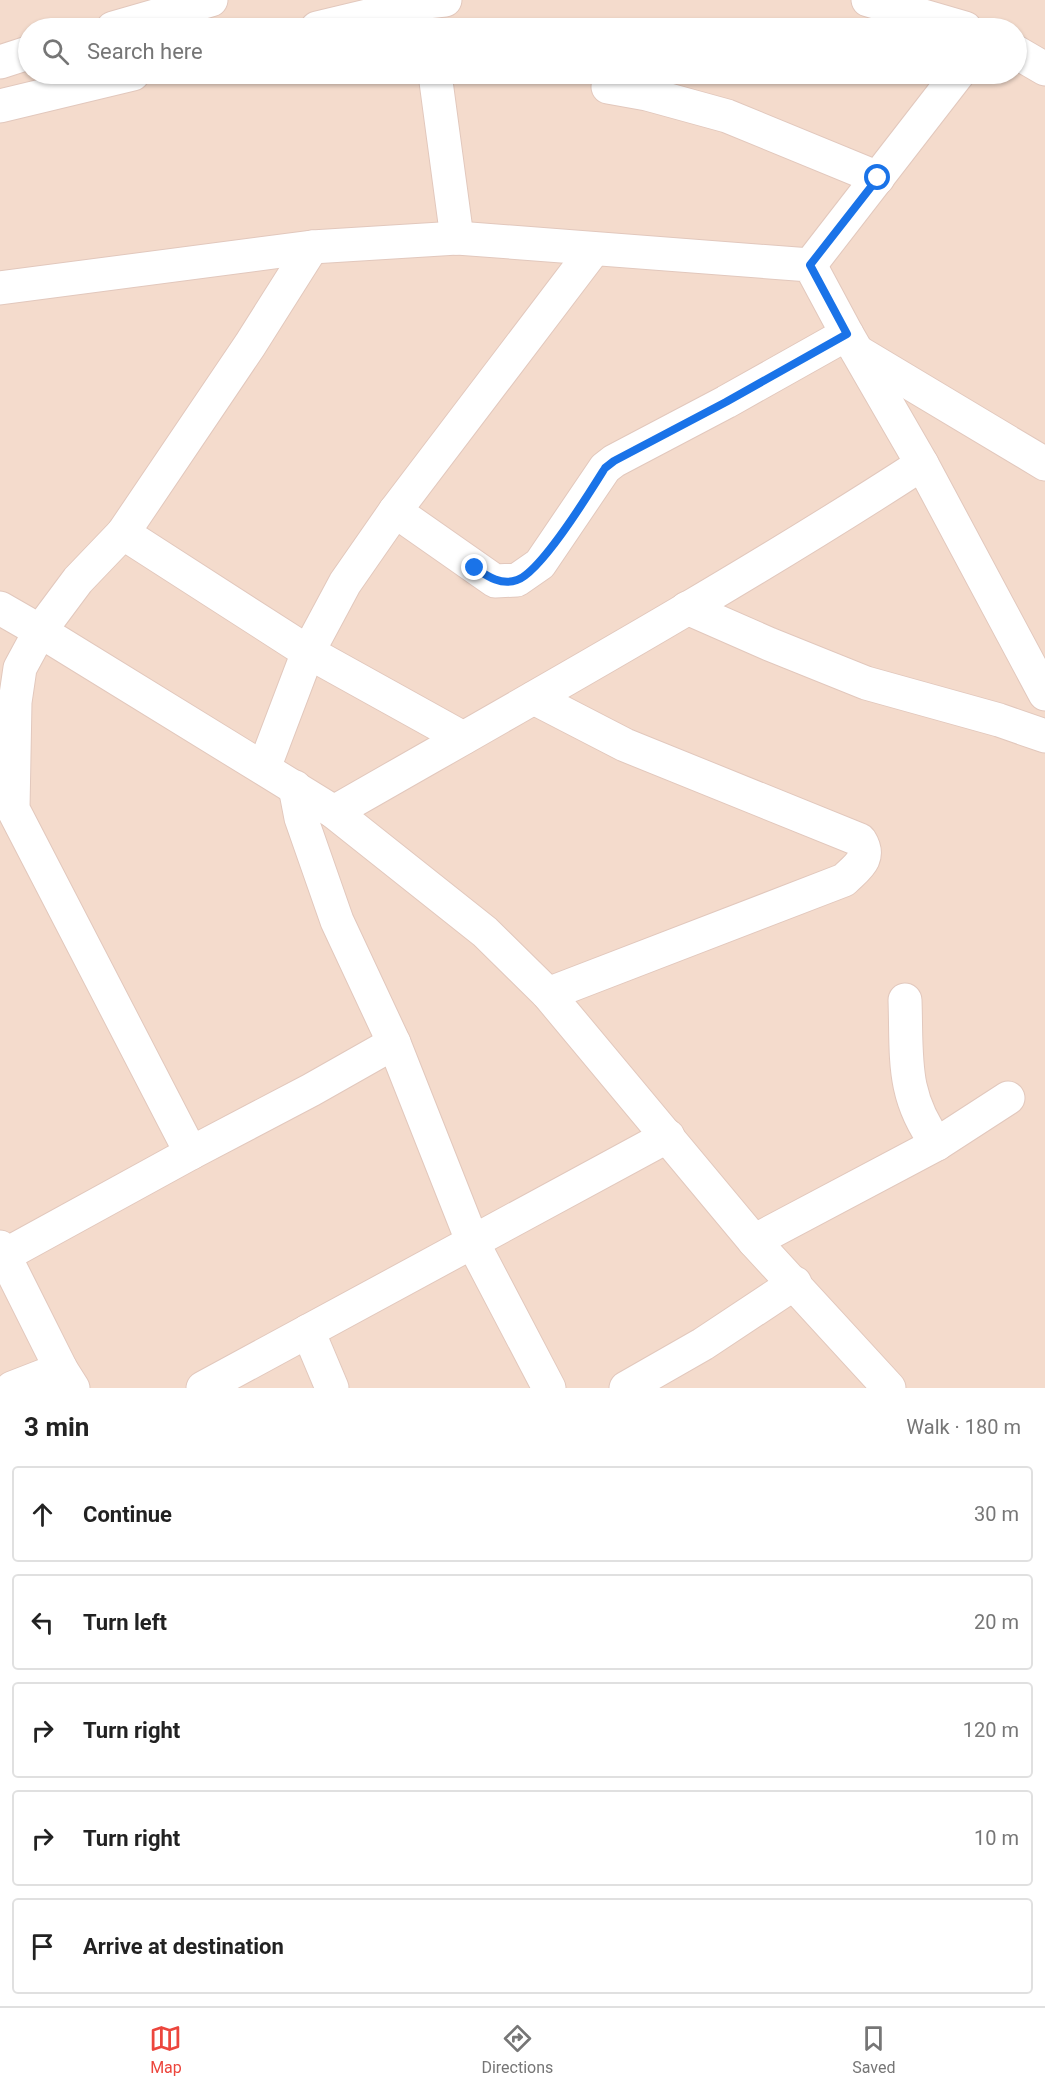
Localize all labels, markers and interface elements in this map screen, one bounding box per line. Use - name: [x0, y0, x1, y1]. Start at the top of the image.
- search box: [18, 18, 1027, 84]
- icon: search: [39, 35, 72, 68]
- text: Search here: [87, 39, 203, 64]
- route start: [864, 164, 890, 190]
- route end: [461, 554, 487, 580]
- text: 3 min: [24, 1412, 89, 1442]
- text: Walk · 180 m: [906, 1415, 1021, 1439]
- icon: ahead: [26, 1498, 59, 1531]
- text: Continue: [83, 1502, 172, 1527]
- text: 30 m: [974, 1502, 1019, 1526]
- icon: left: [26, 1606, 59, 1639]
- text: Turn left: [83, 1610, 167, 1635]
- text: 20 m: [974, 1610, 1019, 1634]
- icon: right: [26, 1714, 59, 1747]
- text: Turn right: [83, 1718, 180, 1743]
- text: 120 m: [963, 1718, 1019, 1742]
- icon: right: [26, 1822, 59, 1855]
- text: Turn right: [83, 1826, 180, 1851]
- text: 10 m: [974, 1826, 1019, 1850]
- icon: arrive: [26, 1930, 59, 1963]
- text: Arrive at destination: [83, 1934, 284, 1959]
- tab: Map: [149, 2022, 182, 2077]
- tab: Directions: [481, 2022, 553, 2077]
- tab: Saved: [852, 2022, 896, 2077]

